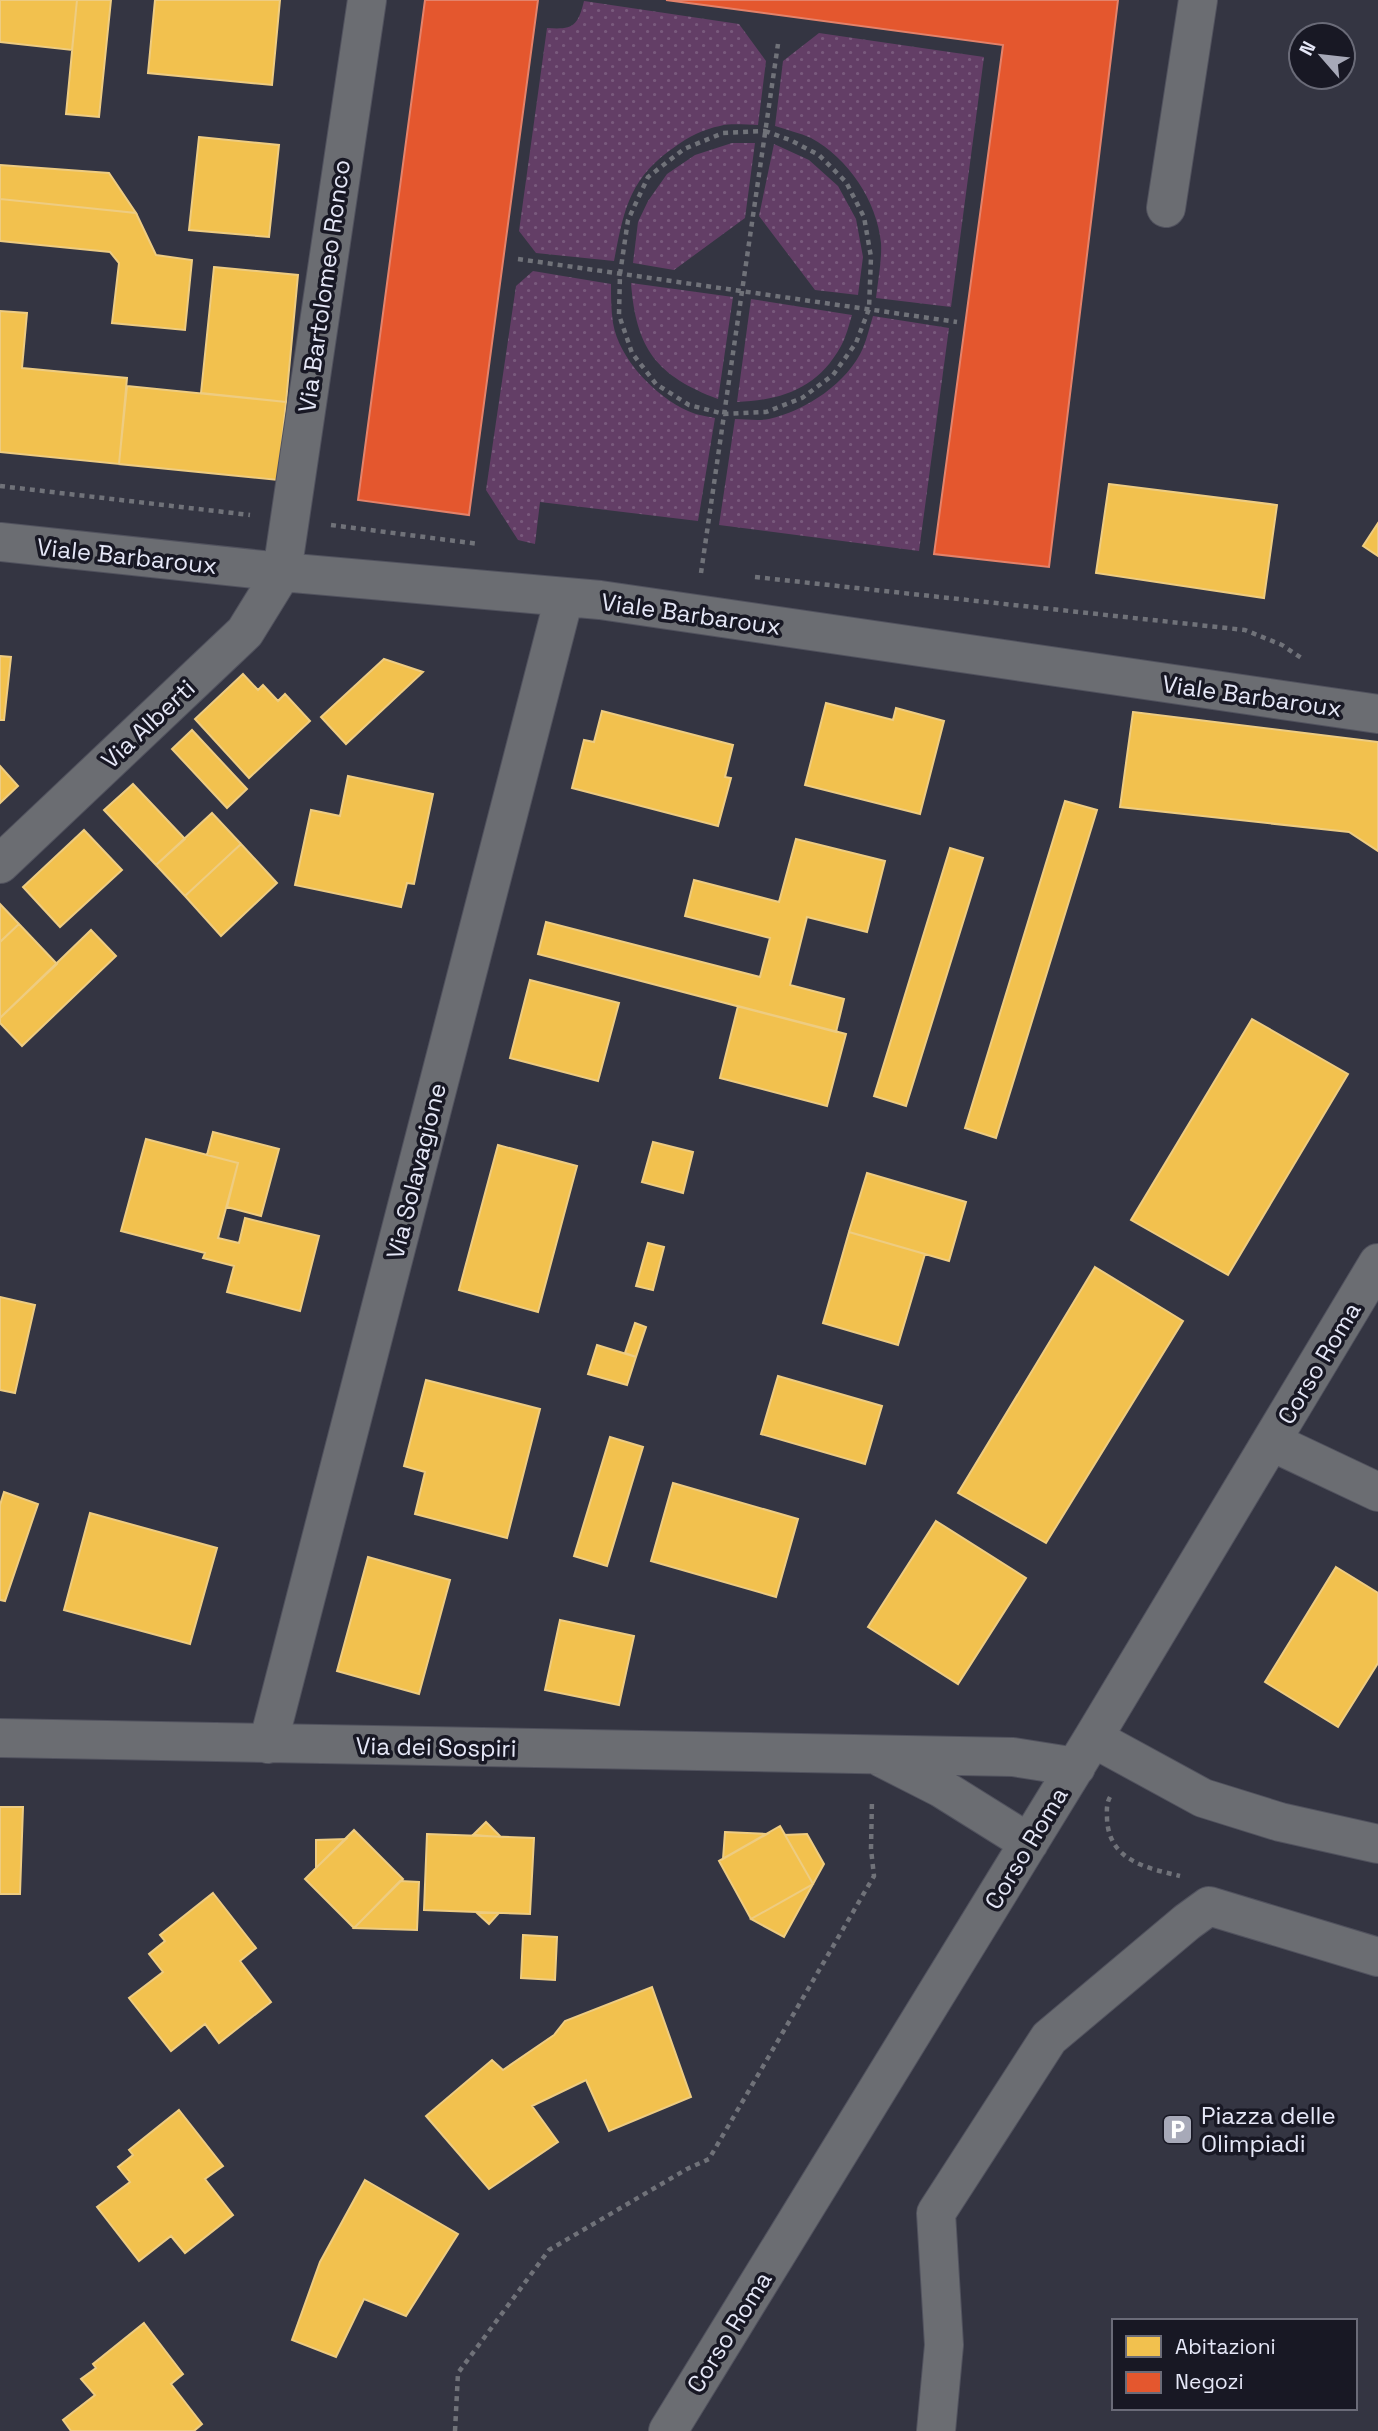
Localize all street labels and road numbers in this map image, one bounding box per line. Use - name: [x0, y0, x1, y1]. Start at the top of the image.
- street label: Via Bartolomeo Ronco: [291, 157, 357, 415]
- street label: Viale Barbaroux: [35, 531, 219, 581]
- street label: Viale Barbaroux: [599, 586, 783, 642]
- street label: Viale Barbaroux: [1160, 668, 1344, 724]
- street label: Via Alberti: [95, 673, 201, 775]
- street label: Via Solavagione: [379, 1080, 453, 1262]
- street label: Corso Roma: [1270, 1296, 1368, 1430]
- street label: Via dei Sospiri: [355, 1730, 517, 1764]
- street label: Corso Roma: [977, 1781, 1075, 1915]
- street label: Corso Roma: [680, 2265, 779, 2398]

